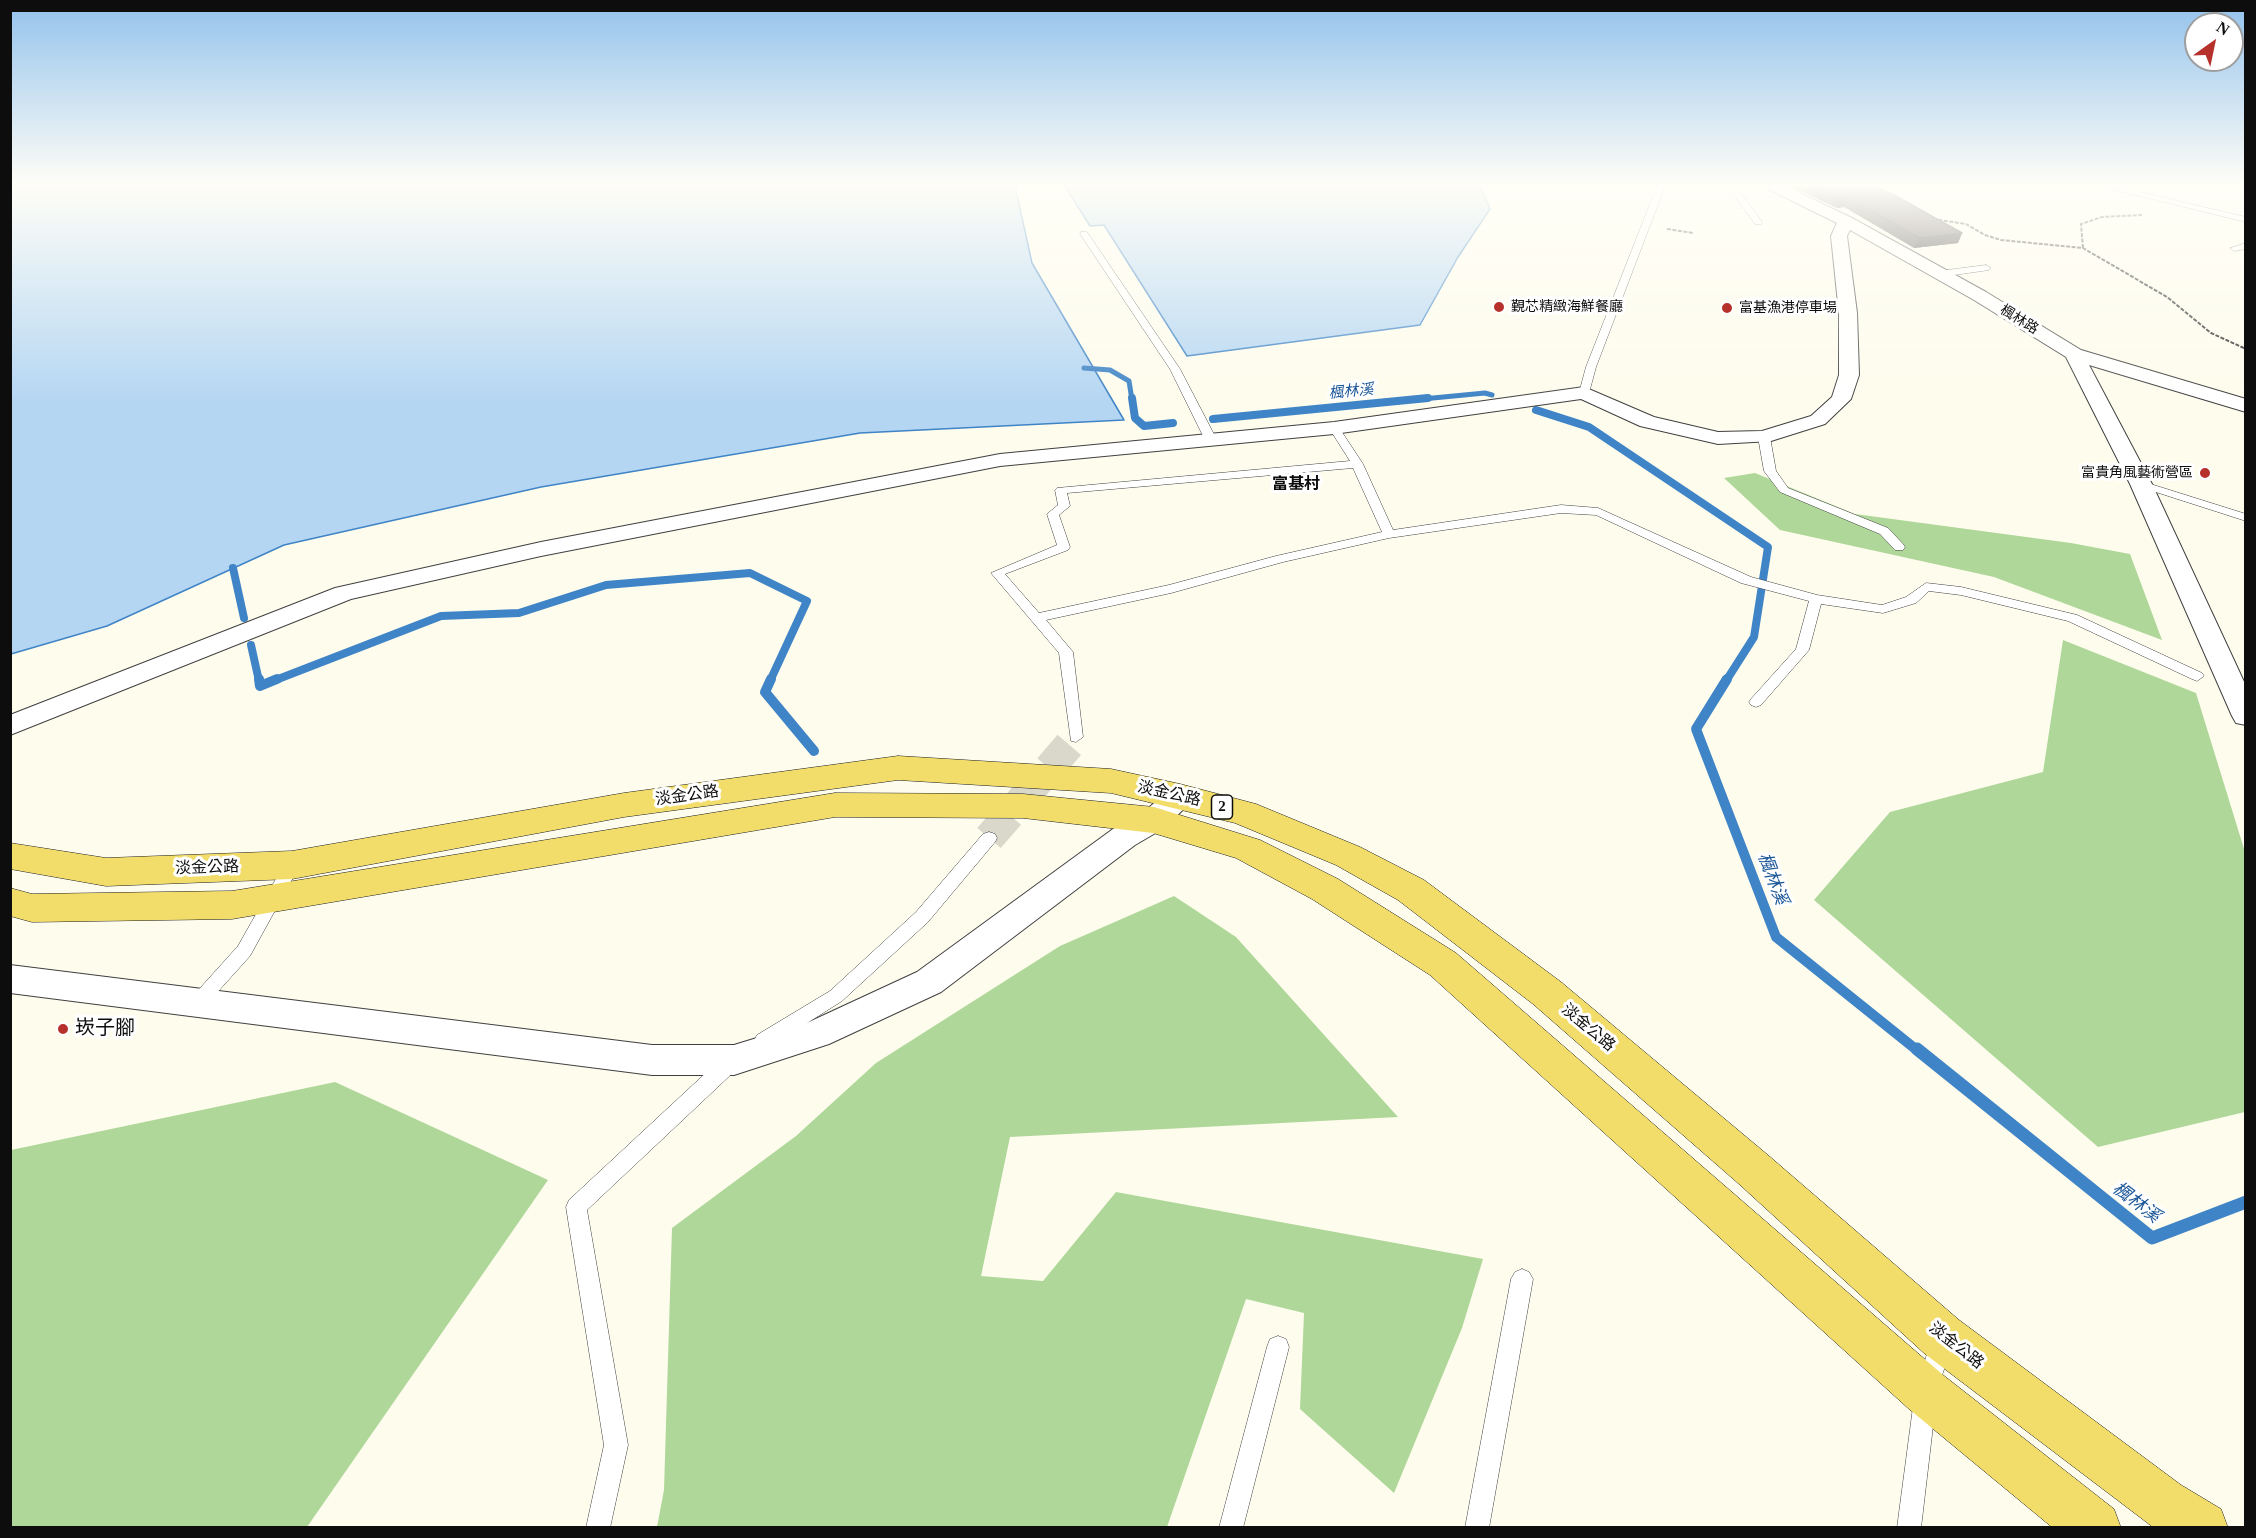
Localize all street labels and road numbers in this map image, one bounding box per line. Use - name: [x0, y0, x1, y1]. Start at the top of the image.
- street label: 楓林路: [1997, 302, 2041, 338]
- street label: 淡金公路: [1136, 777, 1202, 811]
- street label: 淡金公路: [654, 782, 720, 810]
- road number: 2: [1212, 795, 1232, 819]
- street label: 淡金公路: [175, 857, 239, 879]
- street label: 淡金公路: [1557, 1000, 1619, 1056]
- street label: 淡金公路: [1925, 1319, 1987, 1373]

